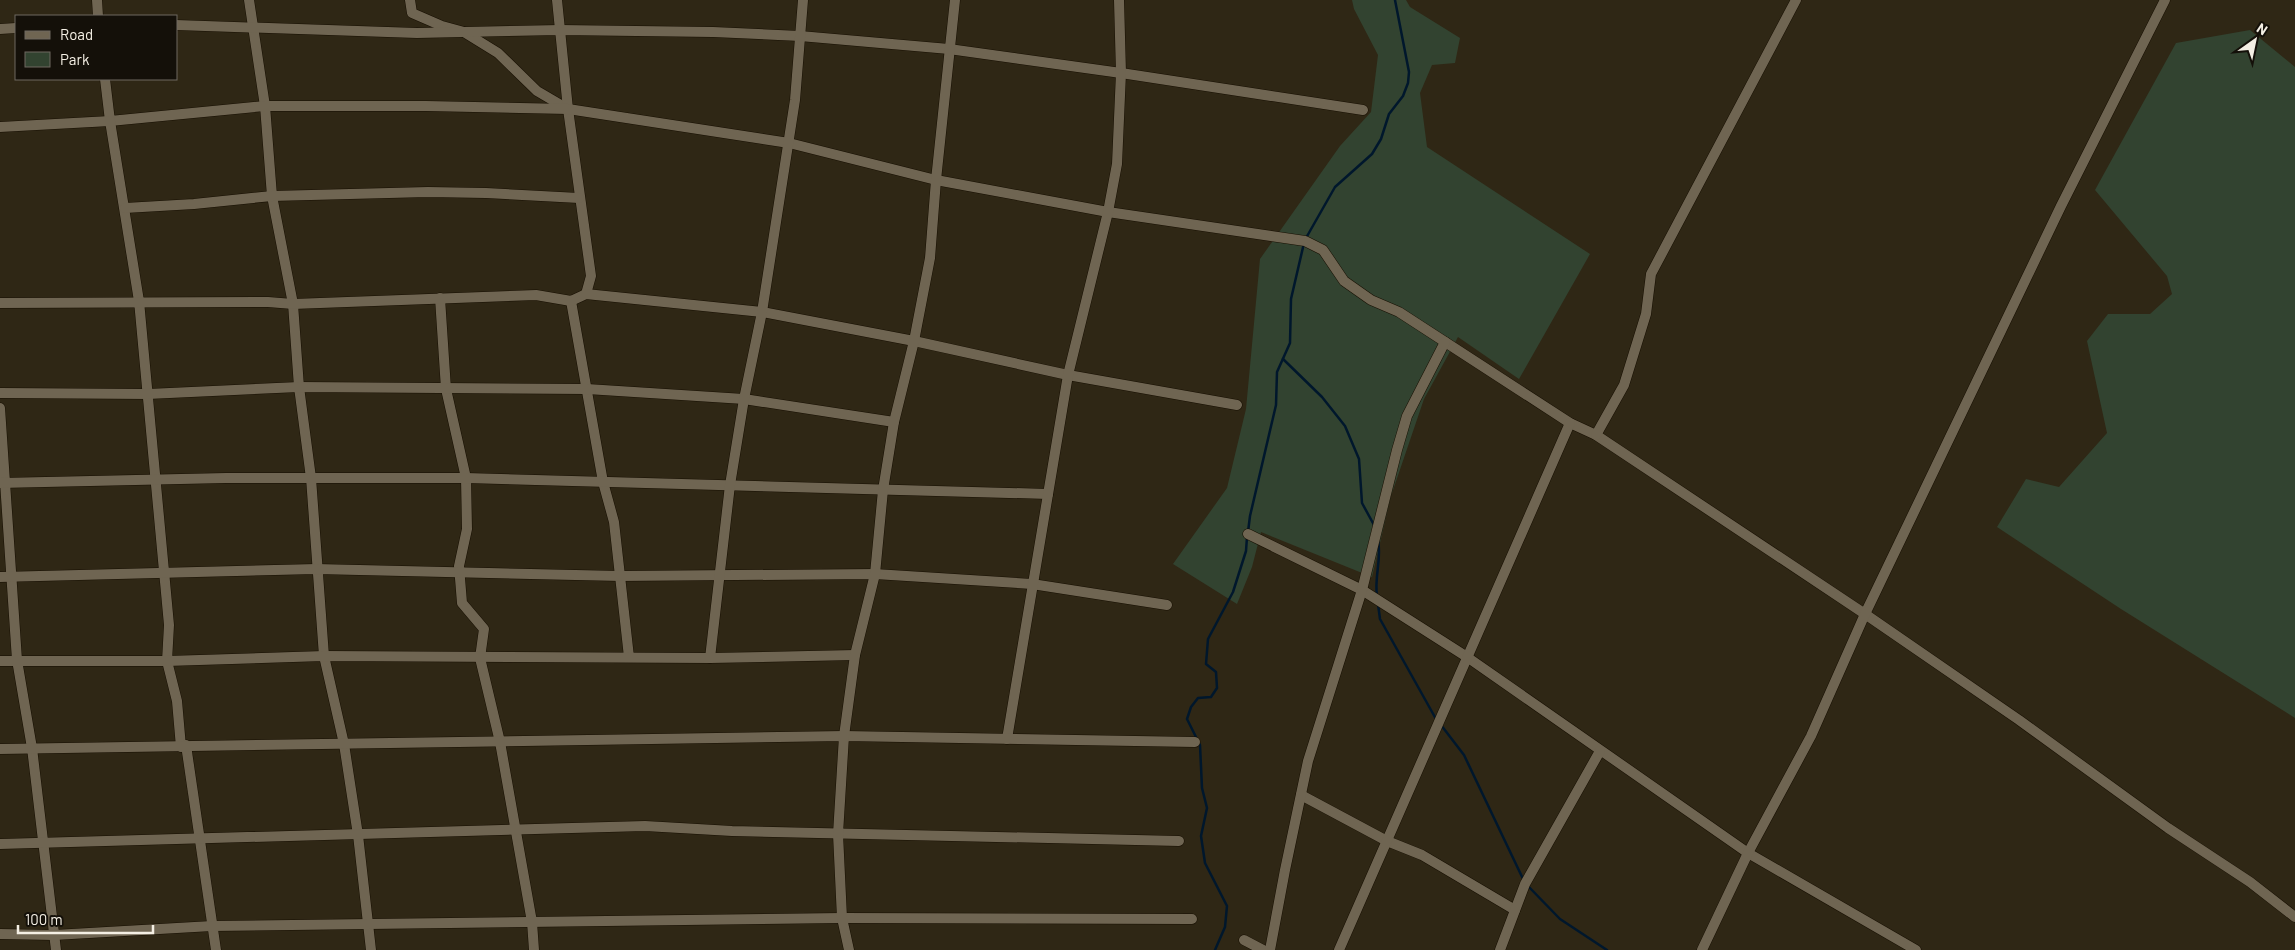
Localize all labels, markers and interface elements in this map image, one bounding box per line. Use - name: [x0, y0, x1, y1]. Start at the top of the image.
- legend: [15, 15, 178, 80]
- north arrow: [2230, 15, 2280, 65]
- text: N: [2254, 19, 2271, 38]
- text: Road: [60, 25, 93, 43]
- text: Park: [60, 50, 90, 68]
- scale bar: [18, 902, 152, 934]
- text: 100 m: [25, 910, 63, 928]

